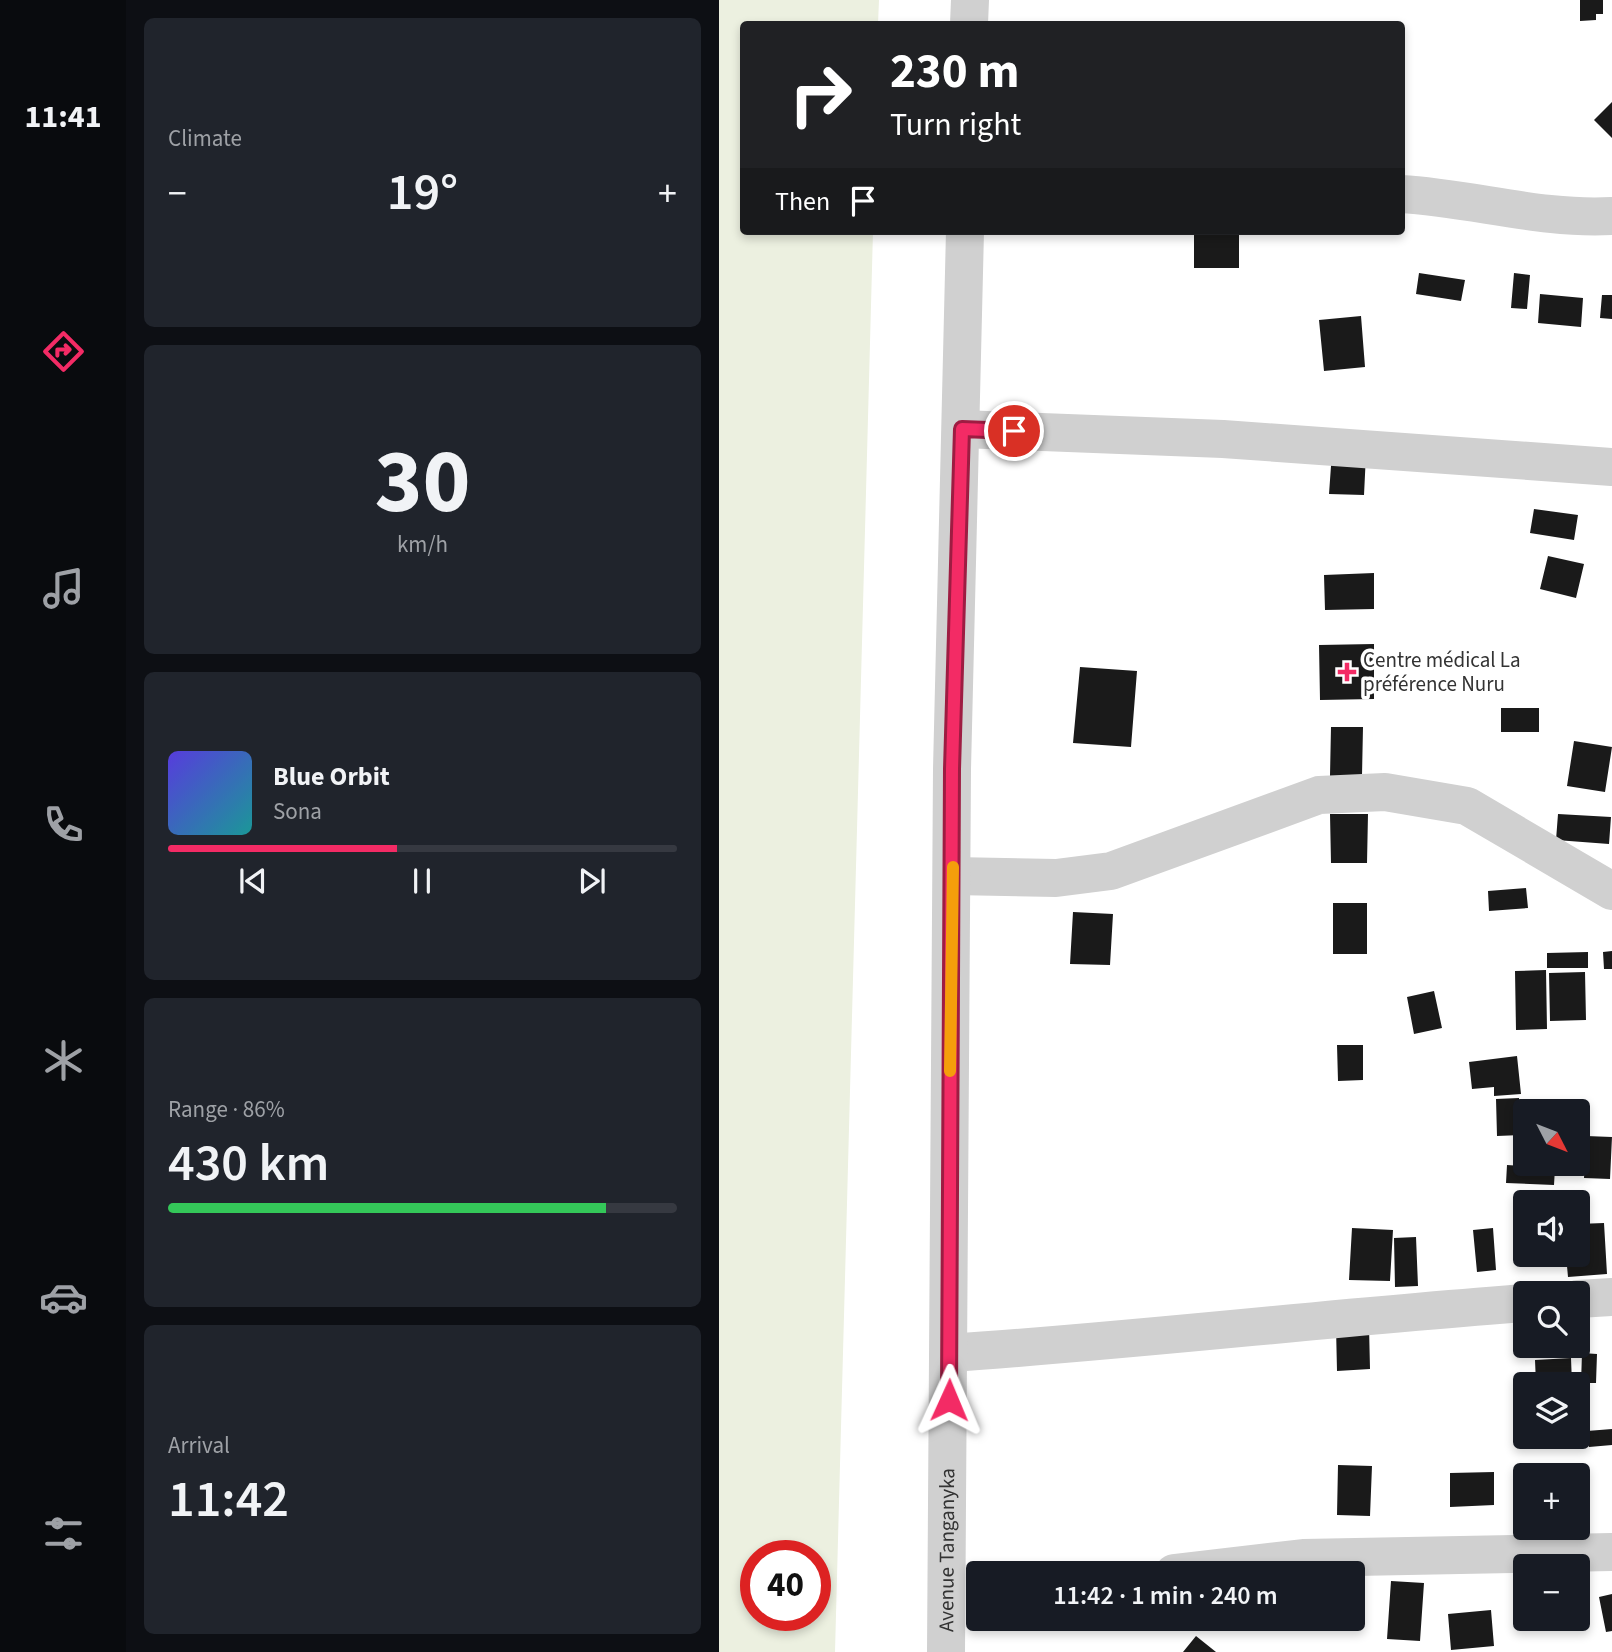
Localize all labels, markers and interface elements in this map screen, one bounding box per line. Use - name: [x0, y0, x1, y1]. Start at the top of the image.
- text: 230 m: [890, 37, 1019, 107]
- icon: right: [775, 49, 866, 140]
- text: 11:41: [24, 94, 102, 140]
- text: Turn right: [890, 102, 1021, 148]
- text: Climate: [168, 122, 242, 155]
- text: 19°: [387, 156, 458, 230]
- text: −: [168, 167, 187, 221]
- text: +: [658, 167, 677, 221]
- icon: arrive: [844, 182, 882, 220]
- text: Then: [775, 183, 830, 220]
- icon: directions: [39, 327, 88, 376]
- pin: [984, 401, 1044, 461]
- icon: arrive: [995, 412, 1033, 450]
- text: 30: [374, 418, 471, 547]
- text: km/h: [397, 528, 448, 561]
- icon: music: [39, 564, 88, 613]
- place label: Centre médical La préférence Nuru: [1363, 645, 1521, 699]
- marker: Centre médical La préférence Nuru: [1337, 662, 1357, 682]
- text: Blue Orbit: [273, 758, 390, 795]
- text: Sona: [273, 795, 322, 828]
- icon: phone: [39, 800, 88, 849]
- icon: previous: [234, 862, 272, 900]
- icon: pause: [403, 862, 441, 900]
- icon: next: [573, 862, 611, 900]
- icon: climate: [39, 1036, 88, 1085]
- text: Range · 86%: [168, 1093, 285, 1126]
- north arrow: [1513, 1099, 1591, 1176]
- map controls: [1513, 1099, 1590, 1631]
- text: 430 km: [168, 1127, 329, 1201]
- button: sound: [1513, 1190, 1590, 1267]
- icon: car: [39, 1273, 88, 1322]
- button: search: [1513, 1281, 1590, 1358]
- position arrow: [912, 1363, 986, 1437]
- button: layers: [1513, 1372, 1590, 1449]
- text: Arrival: [168, 1429, 230, 1462]
- text: 11:42: [168, 1463, 289, 1537]
- button: +: [1513, 1463, 1590, 1540]
- street label: Avenue Tanganyka: [931, 1468, 962, 1632]
- icon: filters: [39, 1509, 88, 1558]
- speed limit sign: 40: [740, 1540, 831, 1631]
- button: −: [1513, 1554, 1590, 1631]
- text: 11:42 · 1 min · 240 m: [1053, 1577, 1278, 1614]

